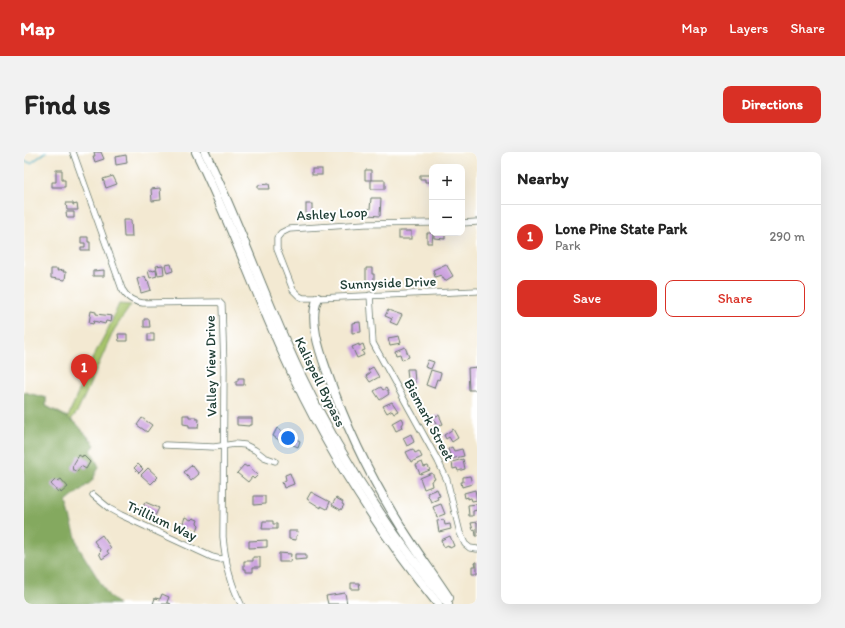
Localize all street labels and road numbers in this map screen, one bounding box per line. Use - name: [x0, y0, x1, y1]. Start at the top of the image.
- street label: Ashley Loop: [296, 204, 368, 224]
- street label: Sunnyside Drive: [340, 273, 437, 293]
- street label: Valley View Drive: [202, 315, 220, 417]
- street label: Kalispell Bypass: [291, 334, 349, 430]
- street label: Bismark Street: [400, 376, 458, 464]
- street label: Trillium Way: [124, 497, 200, 545]

